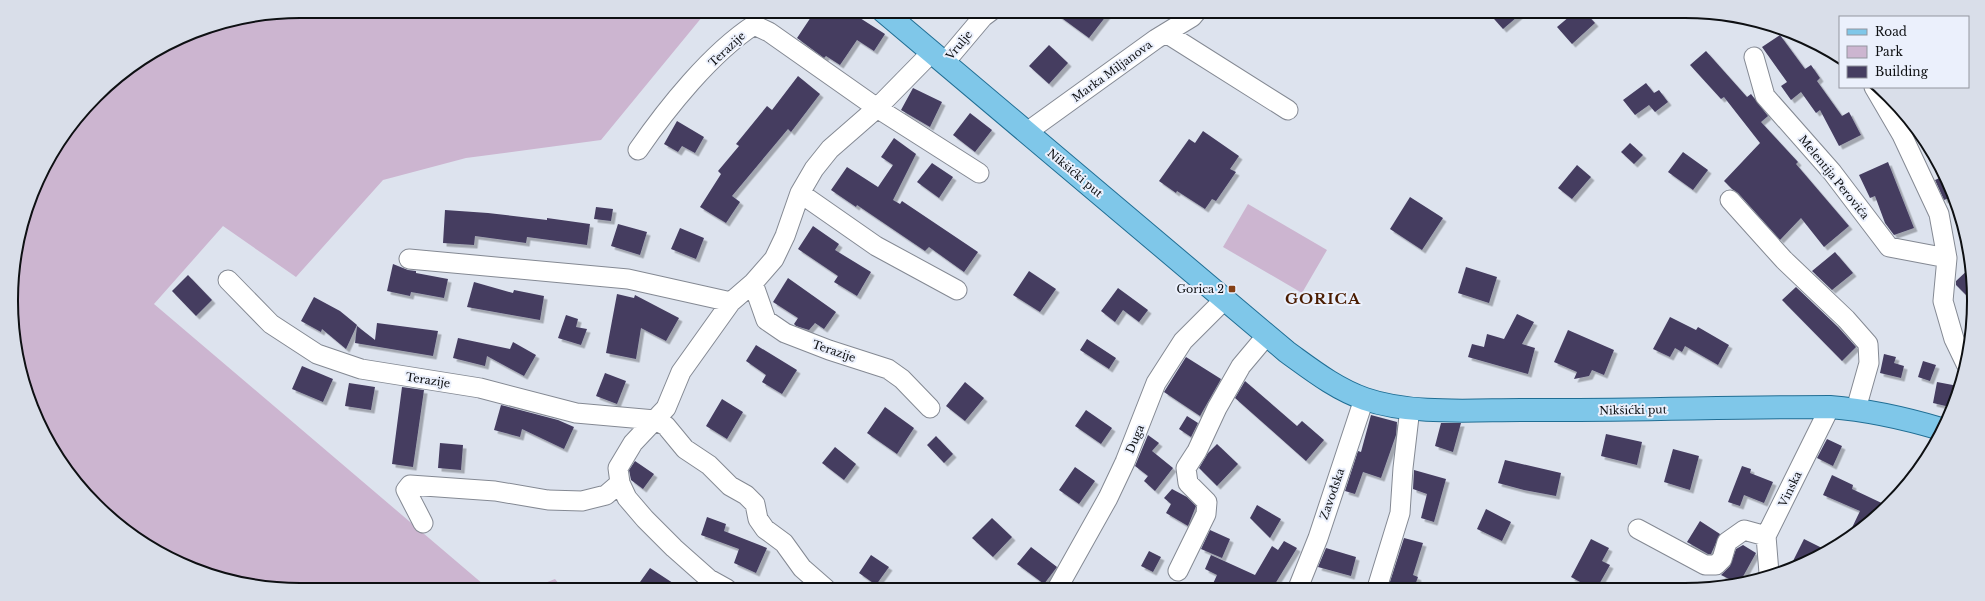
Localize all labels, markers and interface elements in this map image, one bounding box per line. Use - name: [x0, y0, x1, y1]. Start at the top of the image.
- legend: [1839, 16, 1969, 88]
- text: Road: [1875, 24, 1907, 39]
- street label: Vrulje: [942, 28, 975, 63]
- street label: Terazije: [706, 29, 748, 69]
- street label: Marka Miljanova: [1069, 37, 1155, 105]
- text: Park: [1875, 44, 1903, 59]
- text: Building: [1875, 64, 1929, 79]
- street label: Melentija Perovića: [1796, 132, 1873, 222]
- street label: Nikšićki put: [1045, 146, 1106, 201]
- place label: Gorica 2: [1176, 282, 1224, 296]
- marker: Gorica 2: [1227, 284, 1237, 294]
- district label: GORICA: [1285, 289, 1361, 308]
- street label: Terazije: [811, 337, 857, 365]
- street label: Terazije: [405, 370, 451, 390]
- street label: Nikšićki put: [1599, 402, 1668, 418]
- street label: Duga: [1123, 422, 1148, 455]
- street label: Zavođska: [1317, 466, 1348, 521]
- street label: Vinska: [1775, 468, 1805, 510]

